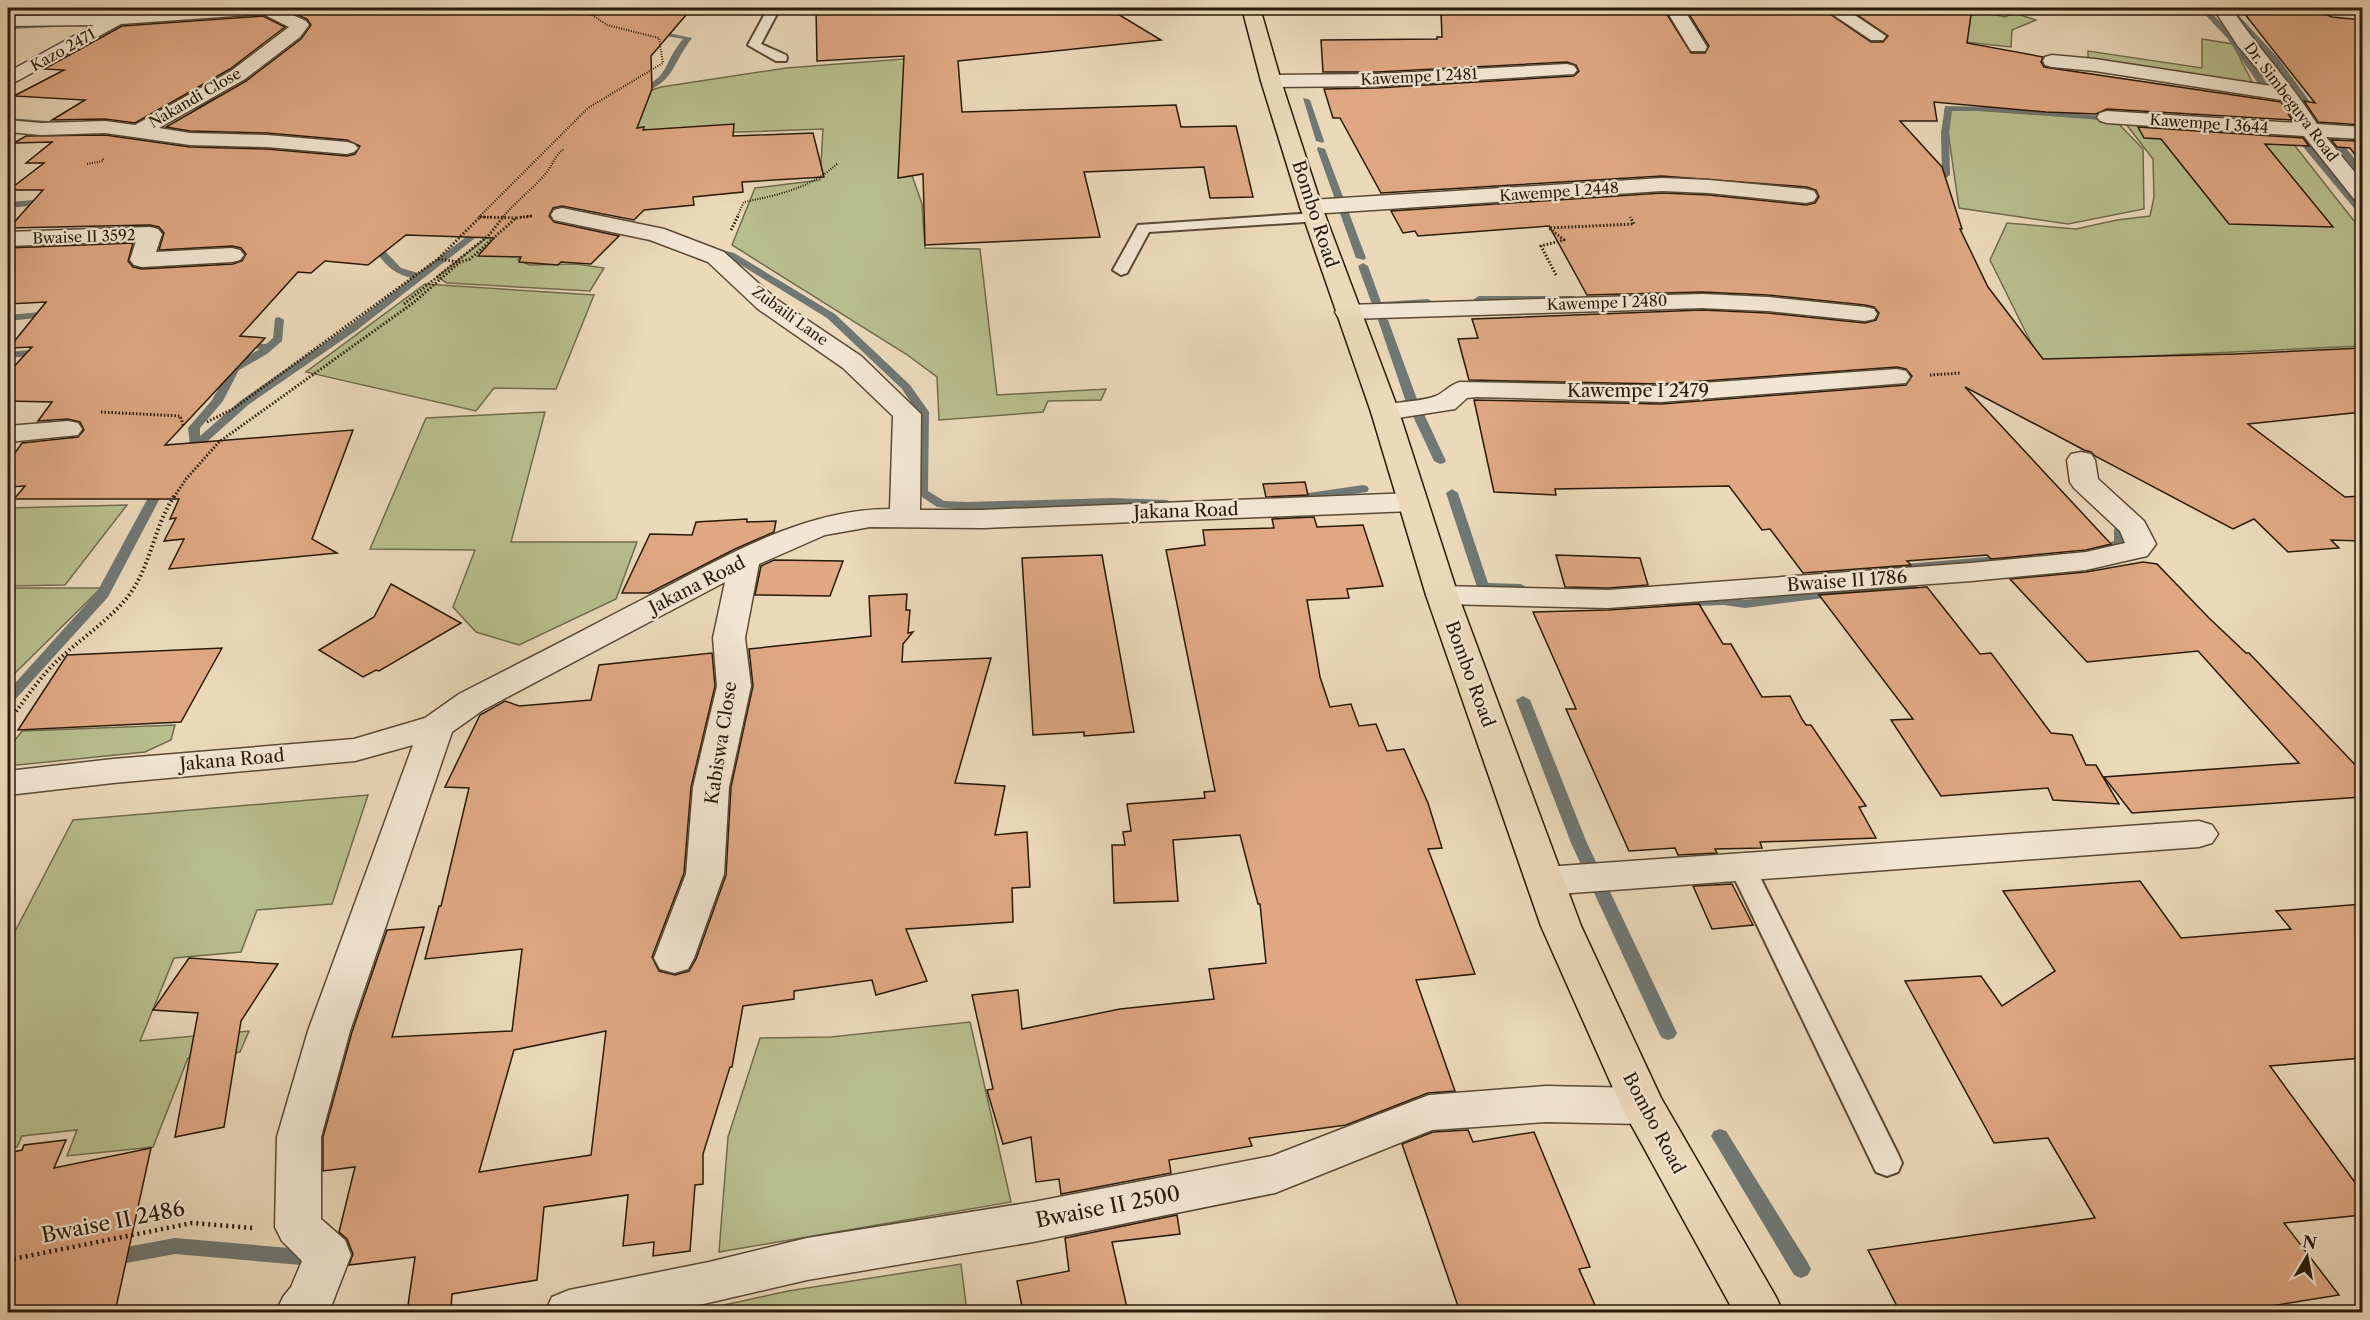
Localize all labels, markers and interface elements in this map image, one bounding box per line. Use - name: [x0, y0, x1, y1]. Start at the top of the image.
- street label: Kazo 2471: [27, 24, 99, 75]
- street label: Dr. Simbeguya Road: [2240, 38, 2343, 165]
- street label: Nakandi Close: [145, 63, 244, 132]
- street label: Kawempe I 2481: [1360, 64, 1479, 89]
- street label: Kawempe I 3644: [2149, 110, 2269, 137]
- street label: Bombo Road: [1287, 158, 1343, 270]
- street label: Kawempe I 2448: [1499, 178, 1619, 205]
- street label: Bwaise II 3592: [32, 225, 136, 248]
- street label: Zubaili Lane: [749, 282, 832, 350]
- street label: Kawempe I 2480: [1546, 291, 1668, 314]
- street label: Kawempe I 2479: [1567, 380, 1709, 402]
- street label: Jakana Road: [1130, 498, 1239, 524]
- street label: Jakana Road: [643, 551, 749, 620]
- street label: Bwaise II 1786: [1786, 566, 1908, 596]
- street label: Bombo Road: [1441, 618, 1499, 730]
- street label: Kabiswa Close: [700, 680, 742, 806]
- street label: Jakana Road: [176, 744, 285, 776]
- street label: Bombo Road: [1618, 1069, 1690, 1177]
- street label: Bwaise II 2500: [1034, 1180, 1182, 1233]
- street label: Bwaise II 2486: [39, 1195, 187, 1248]
- north arrow: [2277, 1227, 2337, 1287]
- text: N: [2301, 1231, 2318, 1253]

